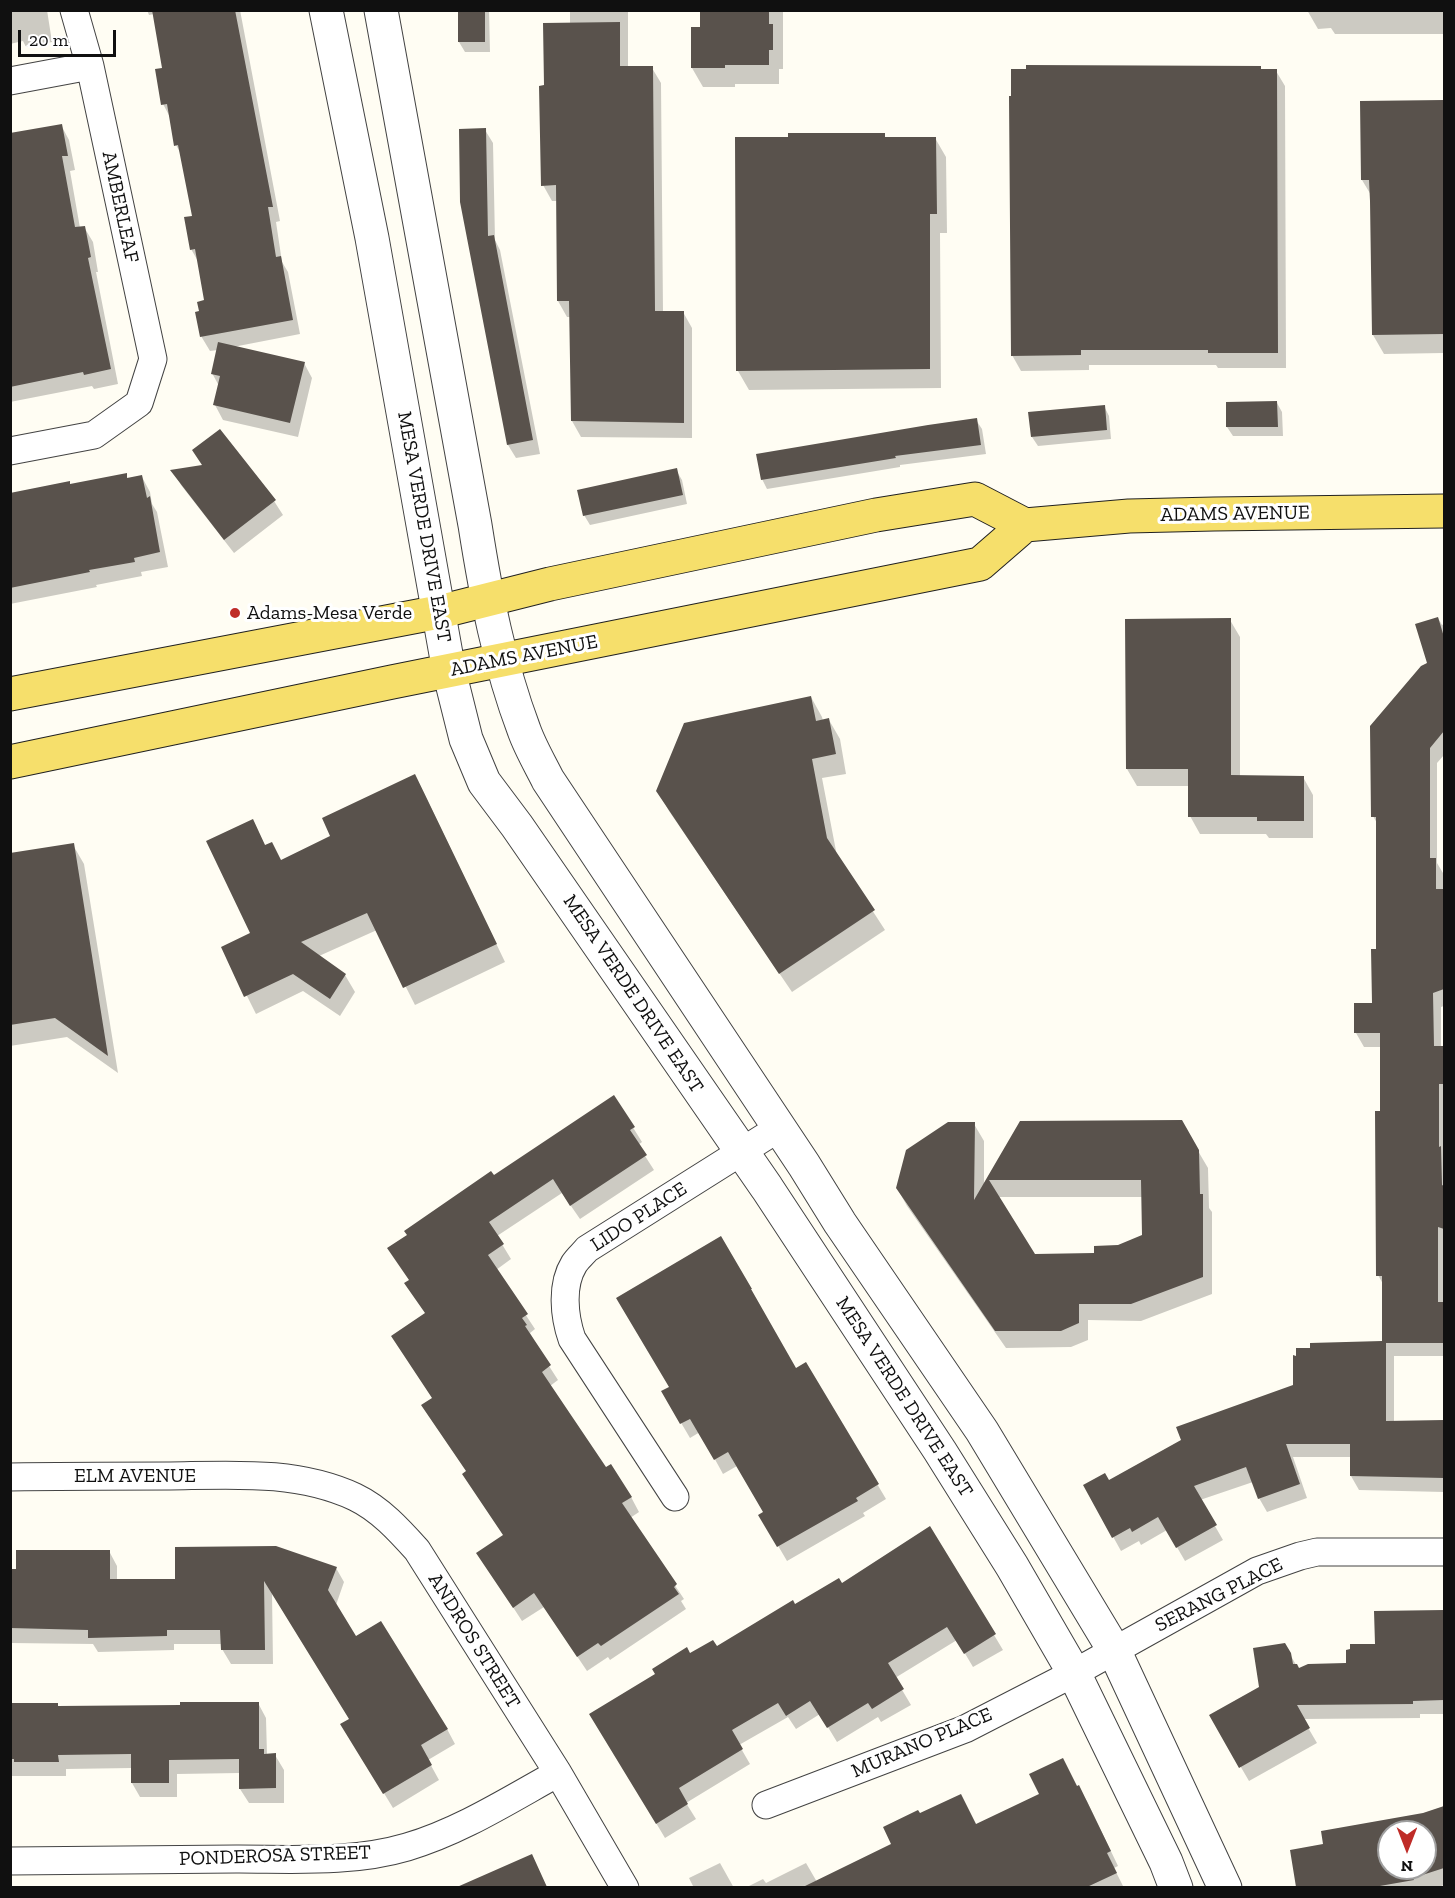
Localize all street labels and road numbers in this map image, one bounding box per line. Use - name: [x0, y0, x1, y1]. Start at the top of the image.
- street label: AMBERLEAF: [96, 149, 144, 265]
- street label: MESA VERDE DRIVE EAST: [392, 410, 456, 644]
- street label: ADAMS AVENUE: [1160, 501, 1310, 527]
- street label: ADAMS AVENUE: [448, 630, 600, 682]
- street label: MESA VERDE DRIVE EAST: [558, 890, 708, 1098]
- street label: LIDO PLACE: [586, 1177, 692, 1257]
- street label: MESA VERDE DRIVE EAST: [830, 1292, 978, 1502]
- street label: ELM AVENUE: [74, 1464, 196, 1488]
- street label: SERANG PLACE: [1151, 1553, 1287, 1637]
- street label: ANDROS STREET: [423, 1569, 525, 1713]
- street label: MURANO PLACE: [848, 1703, 996, 1783]
- street label: PONDEROSA STREET: [179, 1841, 371, 1871]

